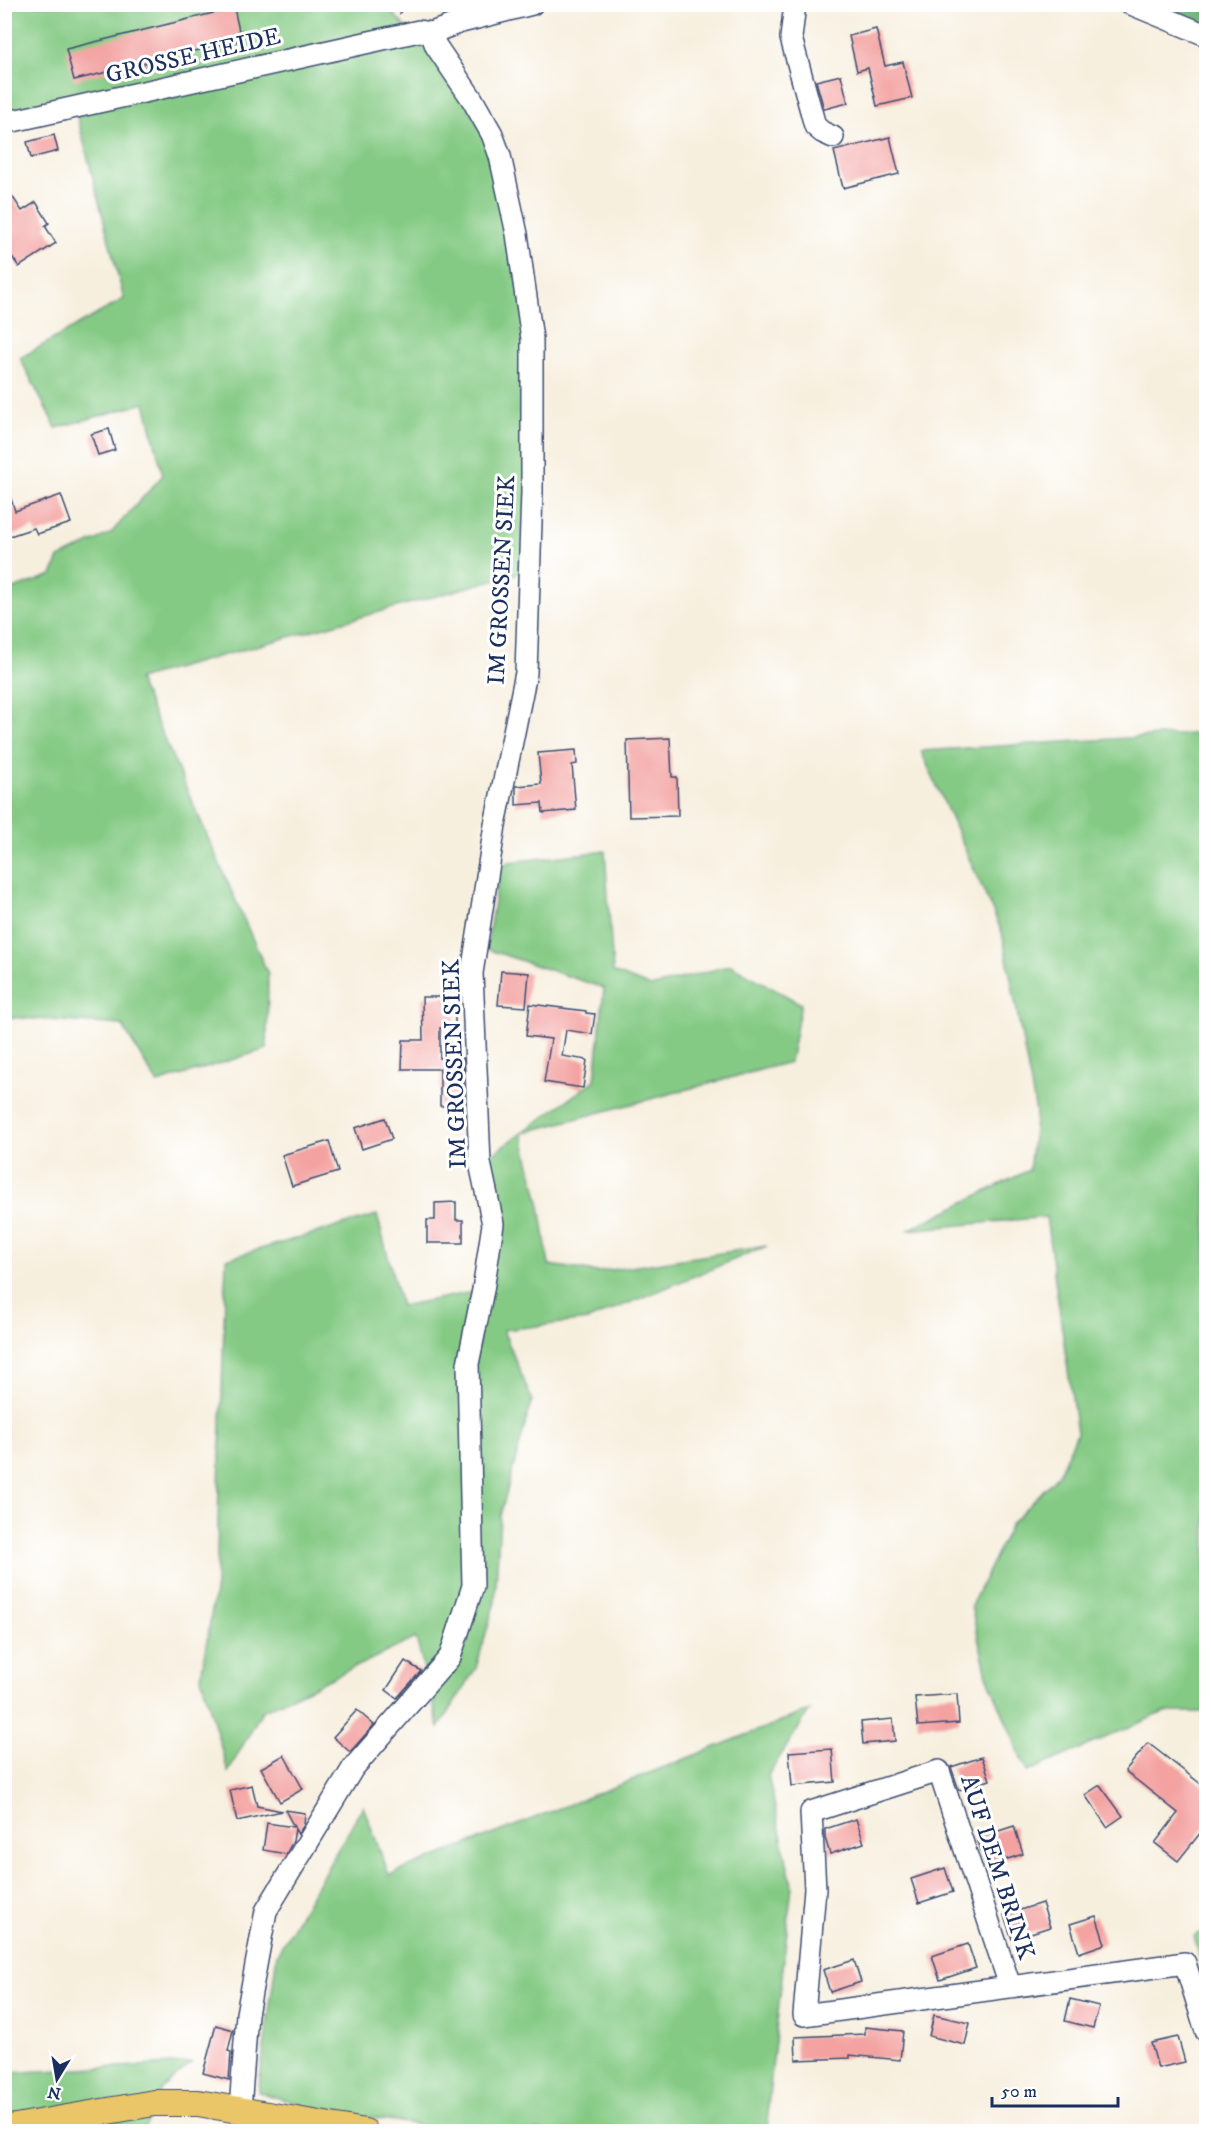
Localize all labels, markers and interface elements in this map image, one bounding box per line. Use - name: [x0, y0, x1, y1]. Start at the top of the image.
- street label: GROSSE HEIDE: [103, 21, 284, 91]
- street label: IM GROSSEN SIEK: [482, 474, 522, 686]
- street label: IM GROSSEN SIEK: [436, 958, 474, 1169]
- street label: AUF DEM BRINK: [953, 1771, 1041, 1964]
- north arrow: [27, 2049, 87, 2109]
- scale bar: [992, 2070, 1118, 2108]
- text: 50 m: [1001, 2081, 1037, 2103]
- text: N: [46, 2082, 63, 2104]

